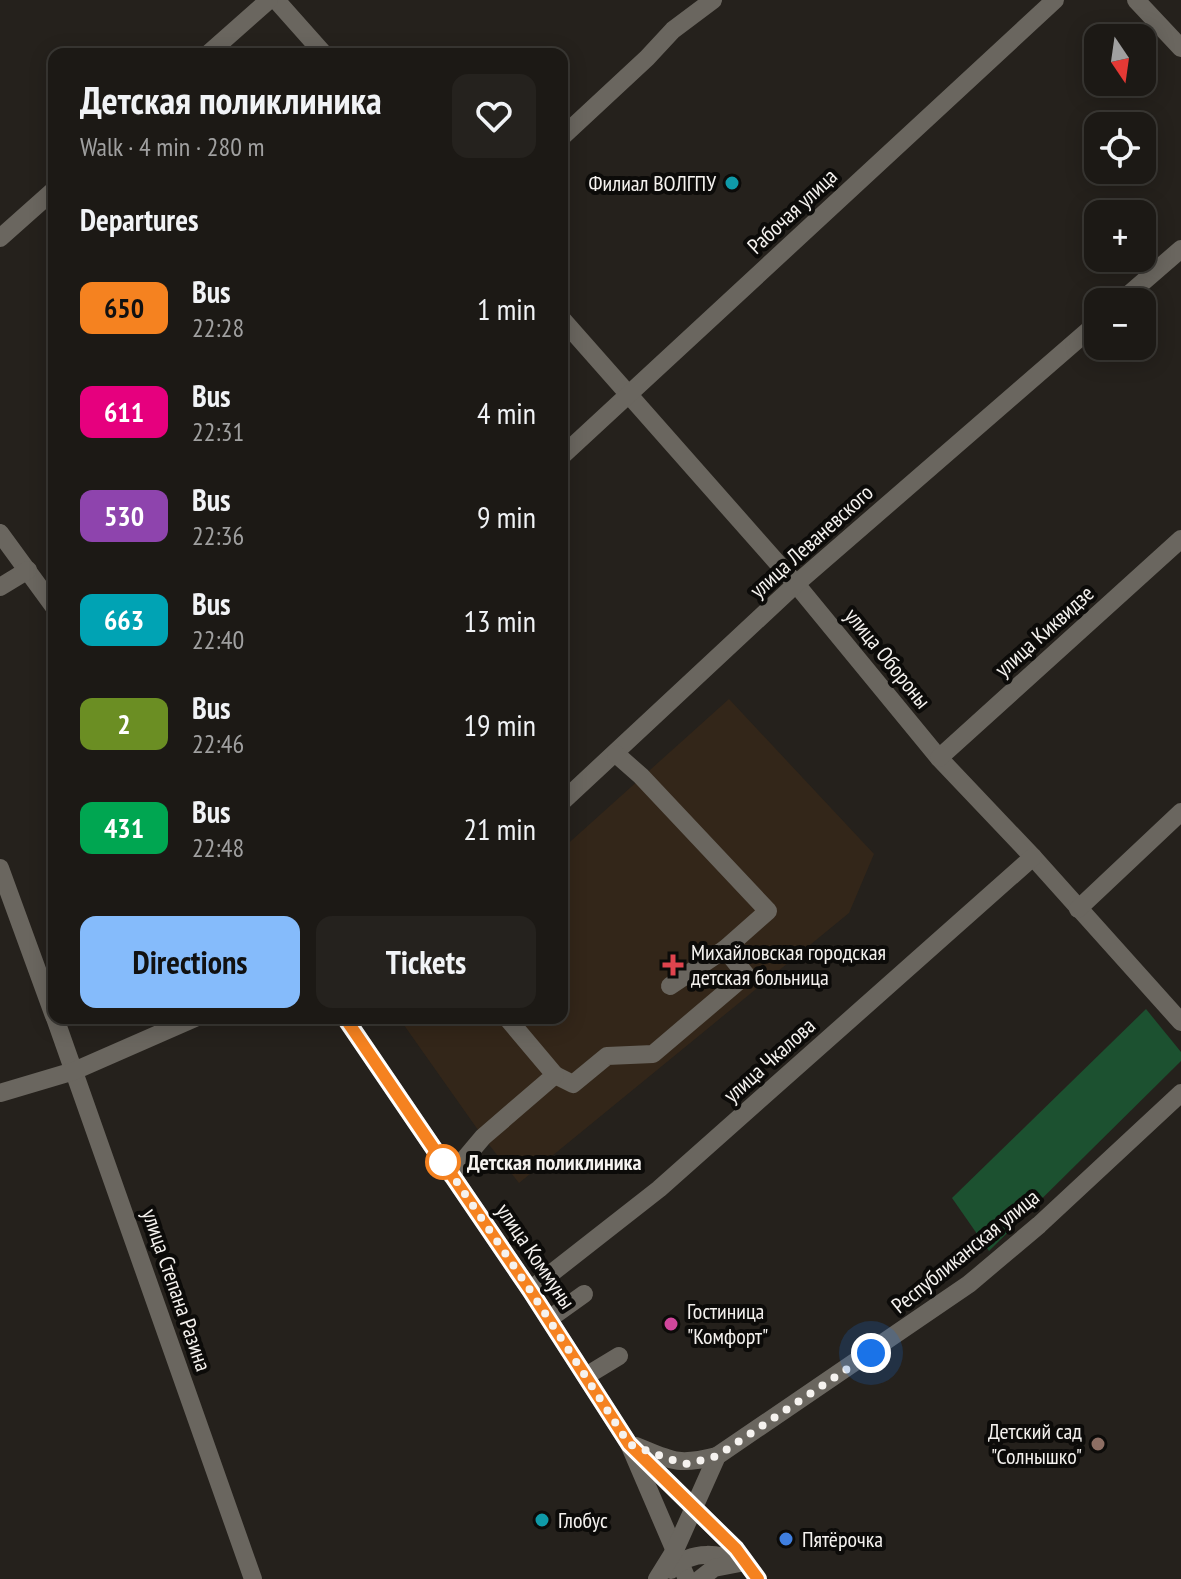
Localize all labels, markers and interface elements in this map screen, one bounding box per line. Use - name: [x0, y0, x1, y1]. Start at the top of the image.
- north arrow: [1084, 24, 1156, 96]
- map controls: [1084, 24, 1156, 360]
- button: heart: [452, 74, 536, 158]
- text: Детская поликлиника: [80, 75, 382, 124]
- button: locate: [1084, 112, 1156, 184]
- text: Walk · 4 min · 280 m: [80, 130, 264, 163]
- street label: Рабочая улица: [741, 162, 843, 260]
- place label: Филиал ВОЛГПУ: [589, 169, 716, 197]
- marker: Филиал ВОЛГПУ: [723, 174, 741, 192]
- text: Departures: [80, 200, 198, 239]
- button: +: [1084, 200, 1156, 272]
- text: Bus: [192, 272, 231, 311]
- button: −: [1084, 288, 1156, 360]
- text: 650: [104, 289, 144, 326]
- text: 1 min: [477, 289, 536, 328]
- text: 22:28: [192, 311, 244, 344]
- text: Bus: [192, 376, 231, 415]
- text: 611: [104, 393, 144, 430]
- text: 4 min: [477, 393, 536, 432]
- text: 22:31: [192, 415, 244, 448]
- street label: улица Леваневского: [743, 478, 879, 604]
- text: Bus: [192, 480, 231, 519]
- text: 530: [104, 497, 144, 534]
- text: 9 min: [477, 497, 536, 536]
- text: 22:36: [192, 519, 244, 552]
- street label: улица Киквидзе: [989, 579, 1099, 683]
- text: Bus: [192, 584, 231, 623]
- text: 663: [104, 601, 144, 638]
- text: 13 min: [463, 601, 536, 640]
- street label: улица Обороны: [839, 602, 937, 714]
- text: 22:40: [192, 623, 244, 656]
- text: Bus: [192, 688, 231, 727]
- text: 2: [117, 705, 131, 742]
- text: 19 min: [463, 705, 536, 744]
- text: 22:46: [192, 727, 244, 760]
- text: Bus: [192, 792, 231, 831]
- text: 431: [104, 809, 144, 846]
- text: 21 min: [463, 809, 536, 848]
- text: 22:48: [192, 831, 244, 864]
- button: Directions: [80, 916, 300, 1008]
- button: Tickets: [316, 916, 536, 1008]
- place label: Михайловская городская детская больница: [691, 938, 886, 991]
- marker: Михайловская городская детская больница: [662, 954, 684, 976]
- street label: улица Чкалова: [717, 1011, 821, 1109]
- marker: Детская поликлиника: [426, 1145, 460, 1179]
- place label: Детская поликлиника: [467, 1148, 642, 1176]
- street label: Республиканская улица: [885, 1183, 1045, 1319]
- street label: улица Коммуны: [490, 1198, 582, 1314]
- street label: улица Степана Разина: [136, 1205, 218, 1375]
- place label: Гостиница "Комфорт": [687, 1297, 768, 1350]
- marker: Гостиница "Комфорт": [662, 1315, 680, 1333]
- your location: [851, 1333, 891, 1373]
- place label: Детский сад "Солнышко": [988, 1417, 1082, 1470]
- marker: Детский сад "Солнышко": [1089, 1435, 1107, 1453]
- place label: Глобус: [558, 1506, 608, 1534]
- marker: Глобус: [533, 1511, 551, 1529]
- place label: Пятёрочка: [802, 1525, 883, 1553]
- marker: Пятёрочка: [777, 1530, 795, 1548]

